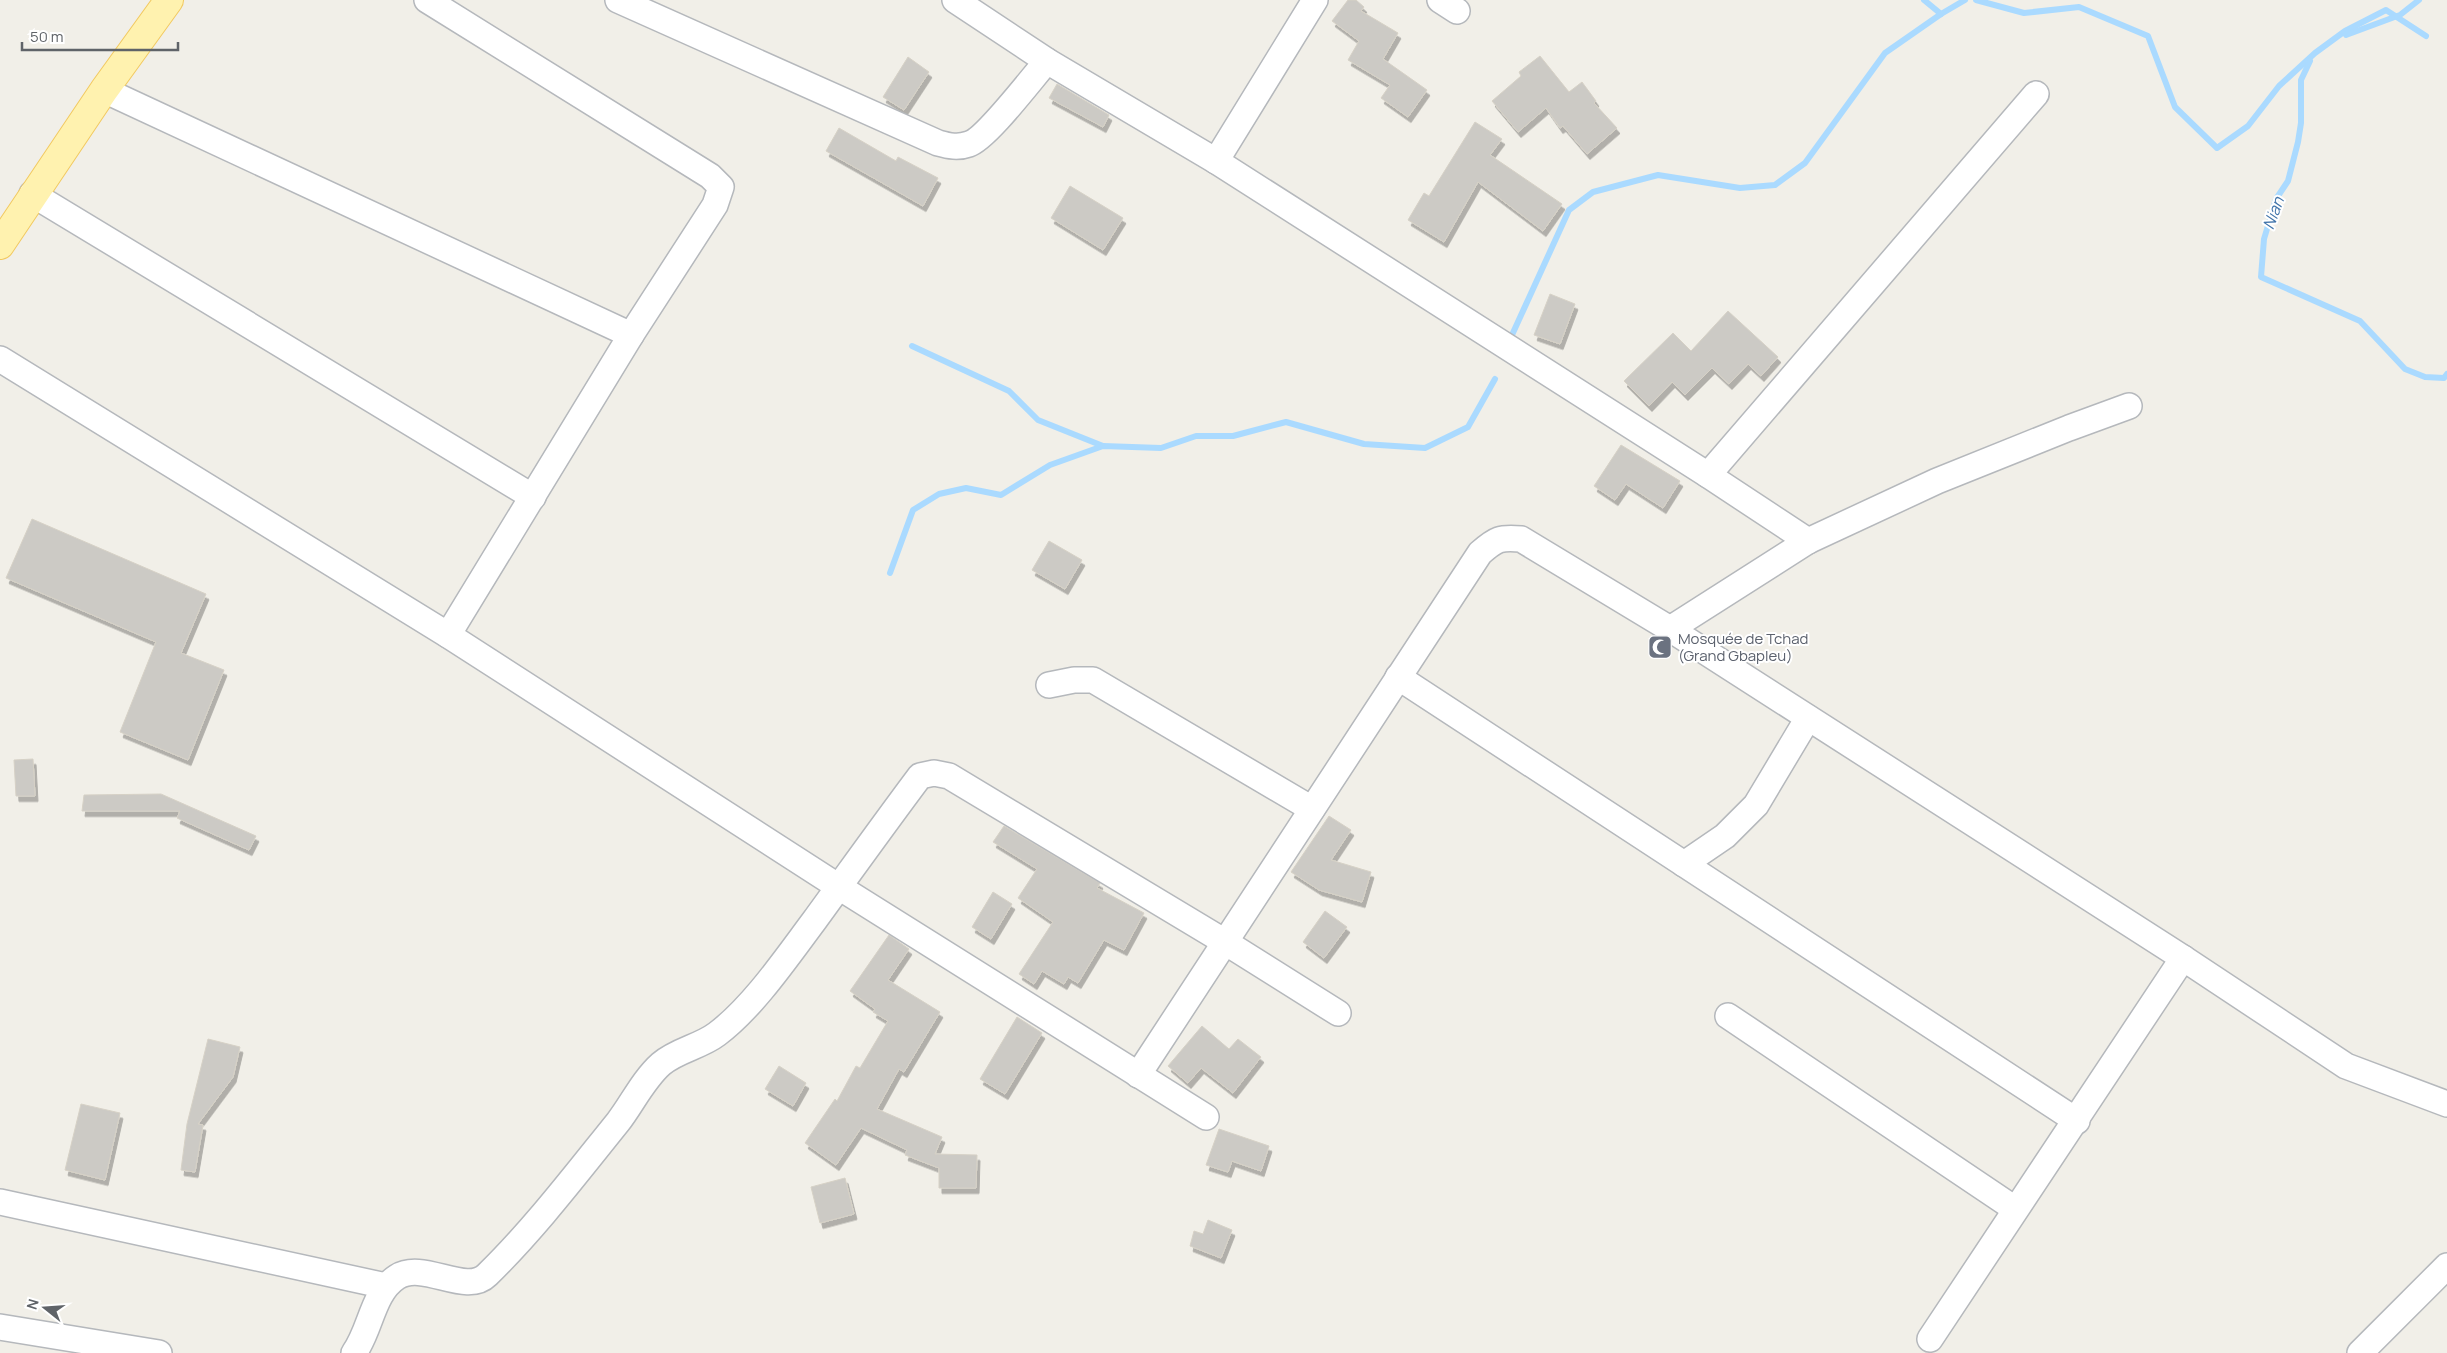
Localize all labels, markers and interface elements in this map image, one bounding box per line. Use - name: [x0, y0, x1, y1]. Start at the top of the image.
- scale bar: [22, 20, 179, 52]
- text: 50 m: [30, 26, 64, 47]
- water label: Nian: [2257, 193, 2289, 232]
- place label: Mosquée de Tchad (Grand Gbapleu): [1678, 628, 1808, 666]
- mosque icon: Mosquée de Tchad (Grand Gbapleu): [1647, 634, 1673, 660]
- north arrow: [20, 1283, 70, 1333]
- text: N: [22, 1296, 43, 1312]

